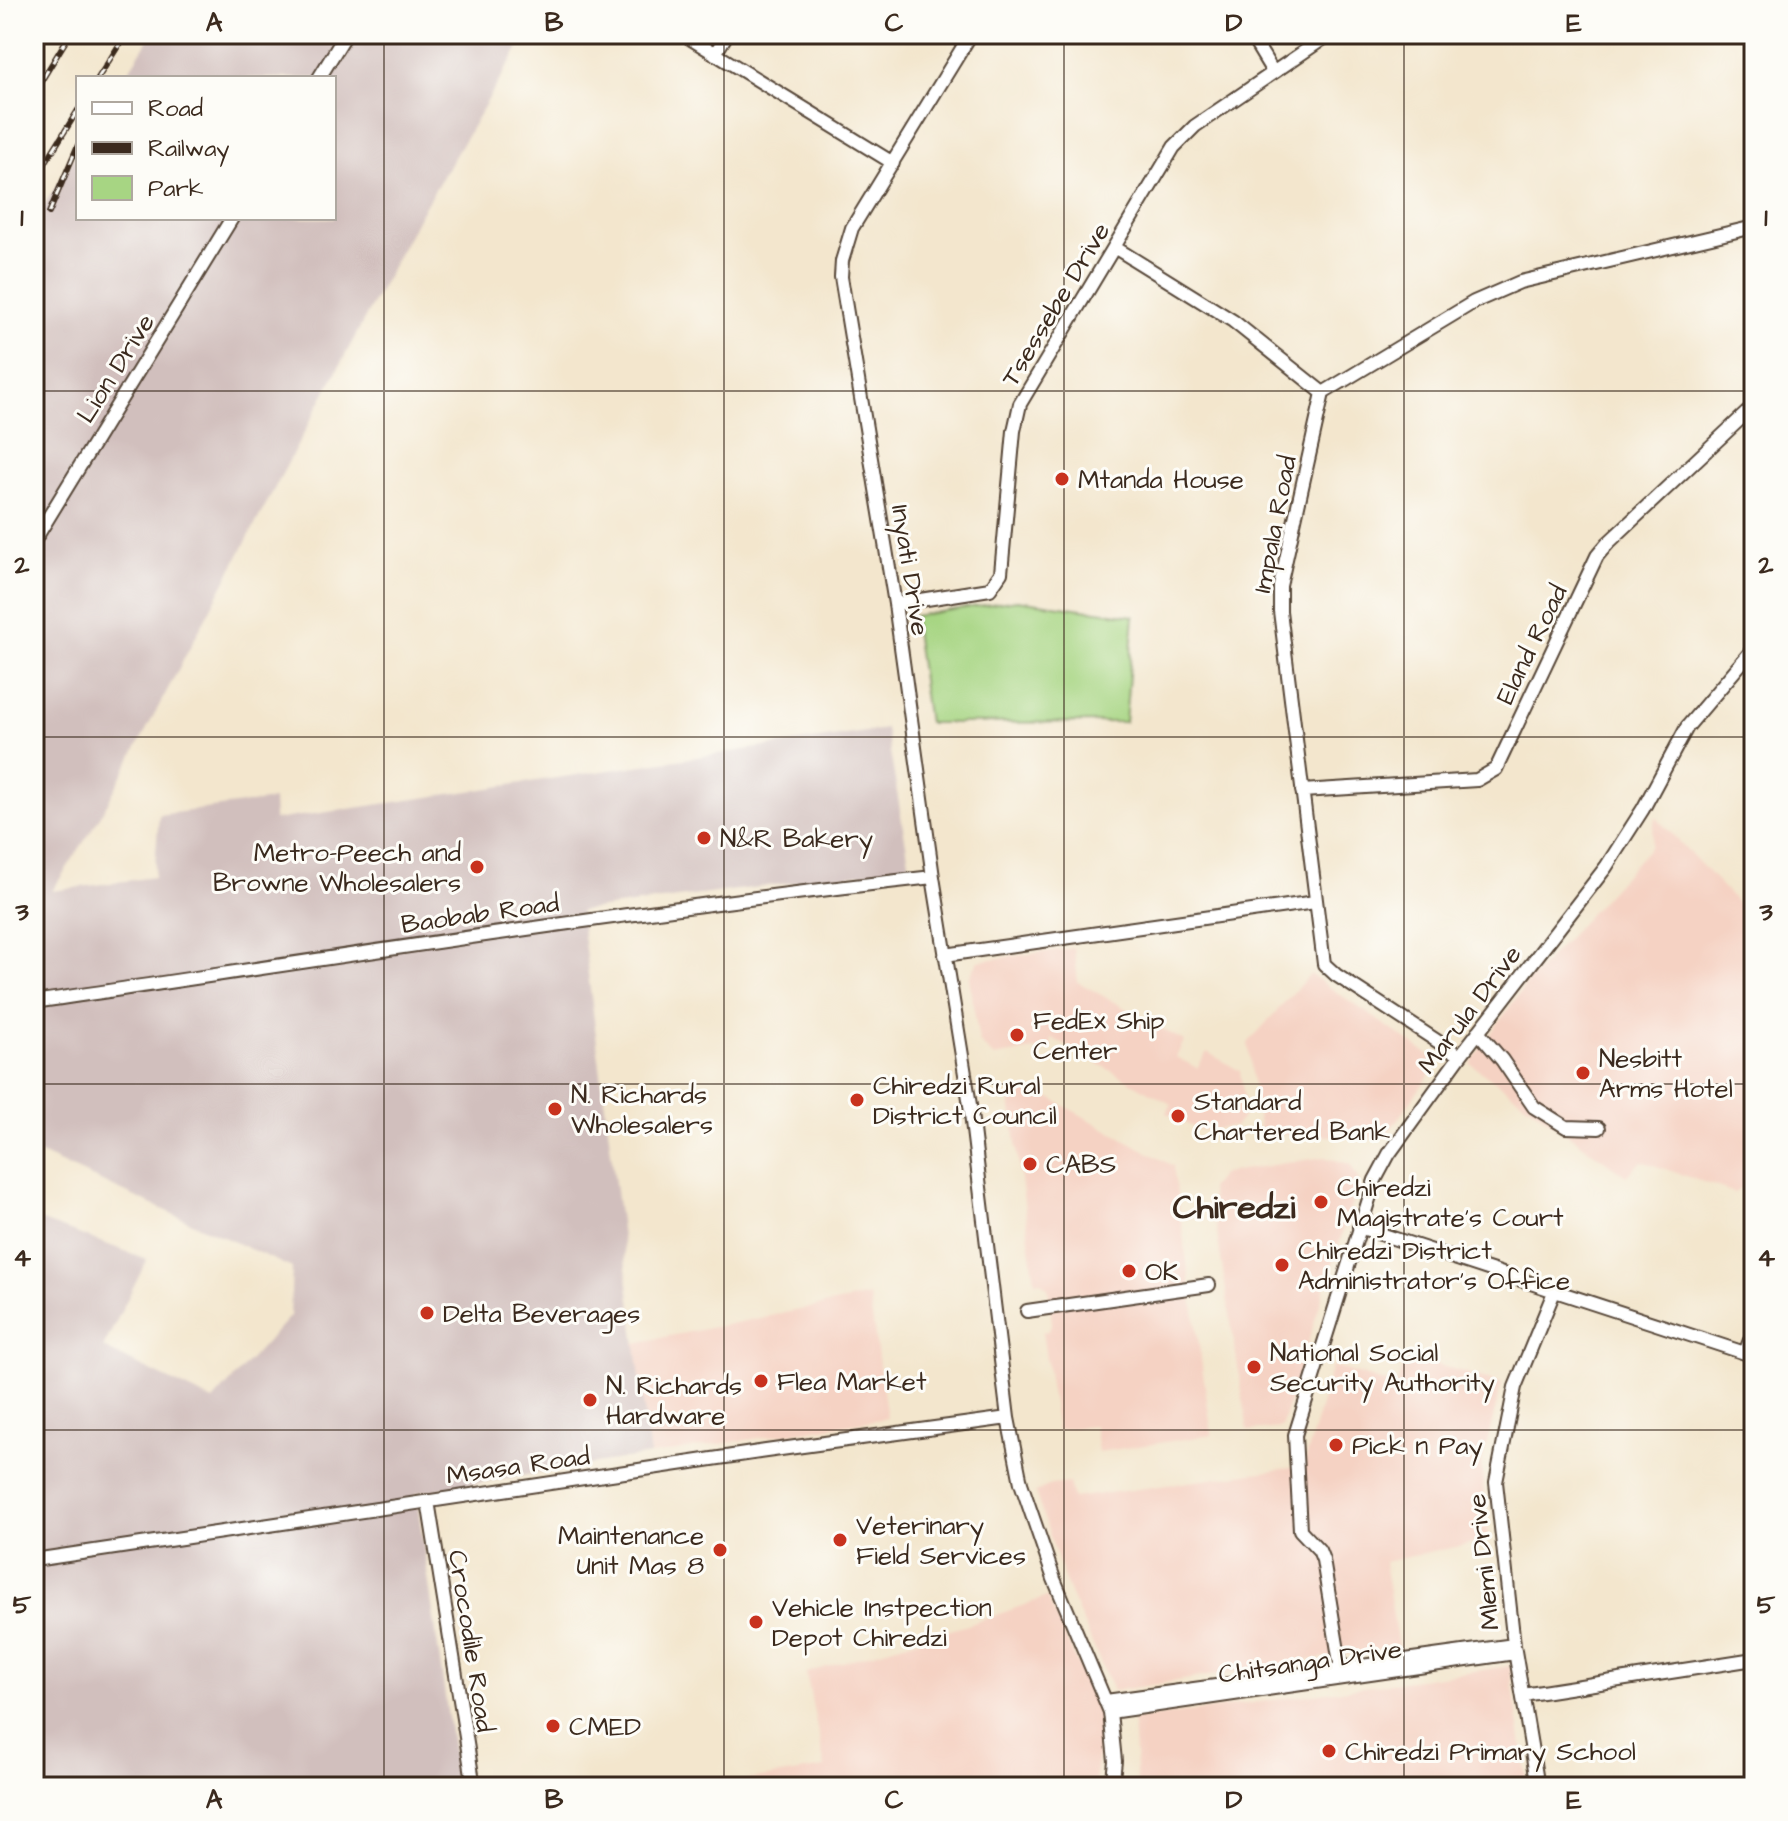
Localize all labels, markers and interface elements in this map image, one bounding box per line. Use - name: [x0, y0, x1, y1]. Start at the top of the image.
- text: A: [206, 5, 223, 41]
- text: B: [545, 5, 564, 41]
- text: C: [885, 5, 904, 41]
- text: D: [1226, 5, 1243, 41]
- text: E: [1566, 5, 1582, 41]
- legend: [76, 76, 336, 220]
- text: Road: [148, 92, 203, 126]
- text: Railway: [148, 132, 230, 167]
- text: Park: [148, 172, 204, 206]
- text: 1: [20, 200, 24, 236]
- text: 1: [1764, 200, 1768, 236]
- street label: Tsessebe Drive: [993, 216, 1119, 393]
- street label: Lion Drive: [68, 307, 164, 430]
- street label: Impala Road: [1244, 452, 1306, 596]
- place label: Mtanda House: [1078, 462, 1244, 498]
- marker: Mtanda House: [1053, 470, 1071, 488]
- street label: Inyati Drive: [880, 502, 938, 638]
- text: 2: [14, 547, 30, 583]
- text: 2: [1758, 547, 1774, 583]
- street label: Eland Road: [1487, 578, 1576, 710]
- place label: N&R Bakery: [720, 821, 873, 859]
- marker: N&R Bakery: [695, 829, 713, 847]
- place label: Metro-Peech and Browne Wholesalers: [213, 835, 461, 901]
- marker: Metro-Peech and Browne Wholesalers: [468, 858, 486, 876]
- street label: Baobab Road: [399, 885, 561, 943]
- text: 3: [14, 894, 29, 930]
- text: 3: [1758, 894, 1773, 930]
- street label: Marula Drive: [1409, 938, 1530, 1081]
- place label: FedEx Ship Center: [1033, 1003, 1164, 1069]
- marker: FedEx Ship Center: [1008, 1026, 1026, 1044]
- place label: Nesbitt Arms Hotel: [1599, 1041, 1733, 1107]
- marker: Nesbitt Arms Hotel: [1574, 1064, 1592, 1082]
- place label: Chiredzi Rural District Council: [873, 1068, 1057, 1134]
- place label: N. Richards Wholesalers: [571, 1077, 713, 1143]
- place label: Standard Chartered Bank: [1194, 1084, 1390, 1150]
- marker: Chiredzi Rural District Council: [848, 1091, 866, 1109]
- marker: N. Richards Wholesalers: [546, 1100, 564, 1118]
- marker: Standard Chartered Bank: [1169, 1107, 1187, 1125]
- place label: CABS: [1046, 1147, 1116, 1183]
- marker: CABS: [1021, 1155, 1039, 1173]
- place label: Chiredzi Magistrate's Court: [1337, 1170, 1564, 1238]
- district label: Chiredzi: [1173, 1184, 1296, 1232]
- marker: Chiredzi Magistrate's Court: [1312, 1193, 1330, 1211]
- place label: Chiredzi District Administrator's Office: [1298, 1233, 1570, 1299]
- text: 4: [13, 1240, 31, 1276]
- text: 4: [1757, 1240, 1775, 1276]
- place label: OK: [1145, 1254, 1178, 1290]
- marker: Chiredzi District Administrator's Office: [1273, 1256, 1291, 1274]
- marker: OK: [1120, 1262, 1138, 1280]
- place label: Delta Beverages: [443, 1296, 640, 1334]
- marker: Delta Beverages: [418, 1304, 436, 1322]
- place label: National Social Security Authority: [1270, 1335, 1495, 1403]
- marker: National Social Security Authority: [1245, 1358, 1263, 1376]
- place label: Flea Market: [777, 1364, 927, 1400]
- place label: N. Richards Hardware: [606, 1368, 742, 1434]
- marker: Flea Market: [752, 1372, 770, 1390]
- marker: N. Richards Hardware: [581, 1391, 599, 1409]
- place label: Pick n Pay: [1352, 1428, 1483, 1466]
- marker: Pick n Pay: [1327, 1436, 1345, 1454]
- street label: Msasa Road: [444, 1438, 592, 1494]
- street label: Mlemi Drive: [1459, 1492, 1509, 1632]
- place label: Veterinary Field Services: [856, 1508, 1026, 1574]
- place label: Maintenance Unit Mas 8: [558, 1518, 704, 1584]
- marker: Veterinary Field Services: [831, 1531, 849, 1549]
- marker: Maintenance Unit Mas 8: [711, 1541, 729, 1559]
- street label: Crocodile Road: [439, 1547, 503, 1735]
- text: 5: [13, 1587, 32, 1623]
- text: 5: [1757, 1587, 1776, 1623]
- place label: Vehicle Instpection Depot Chiredzi: [772, 1590, 992, 1656]
- marker: Vehicle Instpection Depot Chiredzi: [747, 1613, 765, 1631]
- street label: Chitsanga Drive: [1216, 1631, 1404, 1695]
- place label: CMED: [569, 1709, 641, 1745]
- marker: CMED: [544, 1717, 562, 1735]
- place label: Chiredzi Primary School: [1345, 1734, 1636, 1772]
- marker: Chiredzi Primary School: [1320, 1742, 1338, 1760]
- text: A: [206, 1782, 223, 1818]
- text: B: [545, 1782, 564, 1818]
- text: C: [885, 1782, 904, 1818]
- text: D: [1226, 1782, 1243, 1818]
- text: E: [1566, 1782, 1582, 1818]

